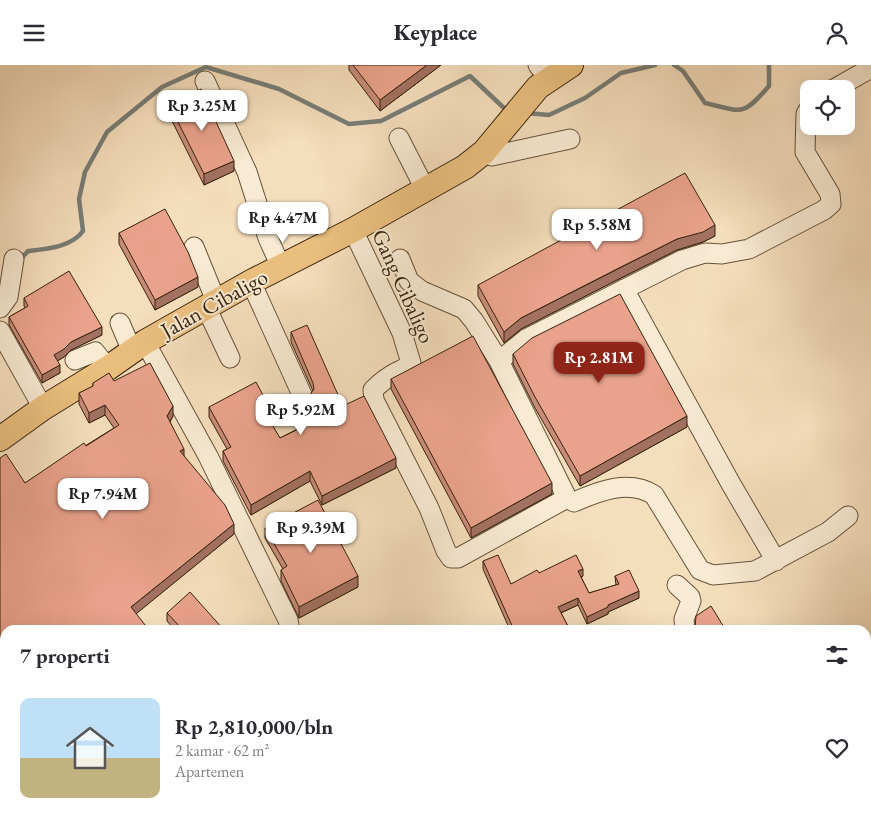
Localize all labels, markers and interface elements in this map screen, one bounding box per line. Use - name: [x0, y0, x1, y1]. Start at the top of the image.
- text: Keyplace: [394, 18, 477, 47]
- icon: menu: [20, 19, 48, 47]
- icon: person: [823, 19, 851, 47]
- map controls: [800, 80, 855, 135]
- button: locate: [800, 80, 855, 135]
- pin: Rp 3.25M: [150, 89, 254, 132]
- text: Rp 3.25M: [168, 95, 236, 116]
- pin: Rp 4.47M: [231, 201, 335, 244]
- text: Rp 4.47M: [249, 207, 317, 228]
- pin: Rp 5.58M: [545, 209, 649, 251]
- text: Rp 5.58M: [563, 214, 631, 235]
- street label: Gang Cibaligo: [365, 224, 442, 348]
- street label: Jalan Cibaligo: [154, 262, 273, 346]
- pin: Rp 2.81M: [547, 341, 651, 384]
- text: Rp 2.81M: [565, 347, 633, 368]
- pin: Rp 5.92M: [249, 393, 353, 436]
- text: Rp 5.92M: [267, 399, 335, 420]
- pin: Rp 7.94M: [51, 477, 155, 520]
- text: Rp 7.94M: [69, 483, 137, 504]
- pin: Rp 9.39M: [259, 511, 363, 554]
- text: Rp 9.39M: [277, 517, 345, 538]
- icon: filters: [823, 641, 851, 669]
- text: 7 properti: [20, 642, 110, 669]
- text: Rp 2,810,000/bln: [175, 713, 333, 740]
- icon: home: [60, 718, 120, 778]
- icon: heart: [823, 734, 851, 762]
- text: 2 kamar · 62 m²: [175, 740, 269, 761]
- text: Apartemen: [175, 761, 244, 782]

